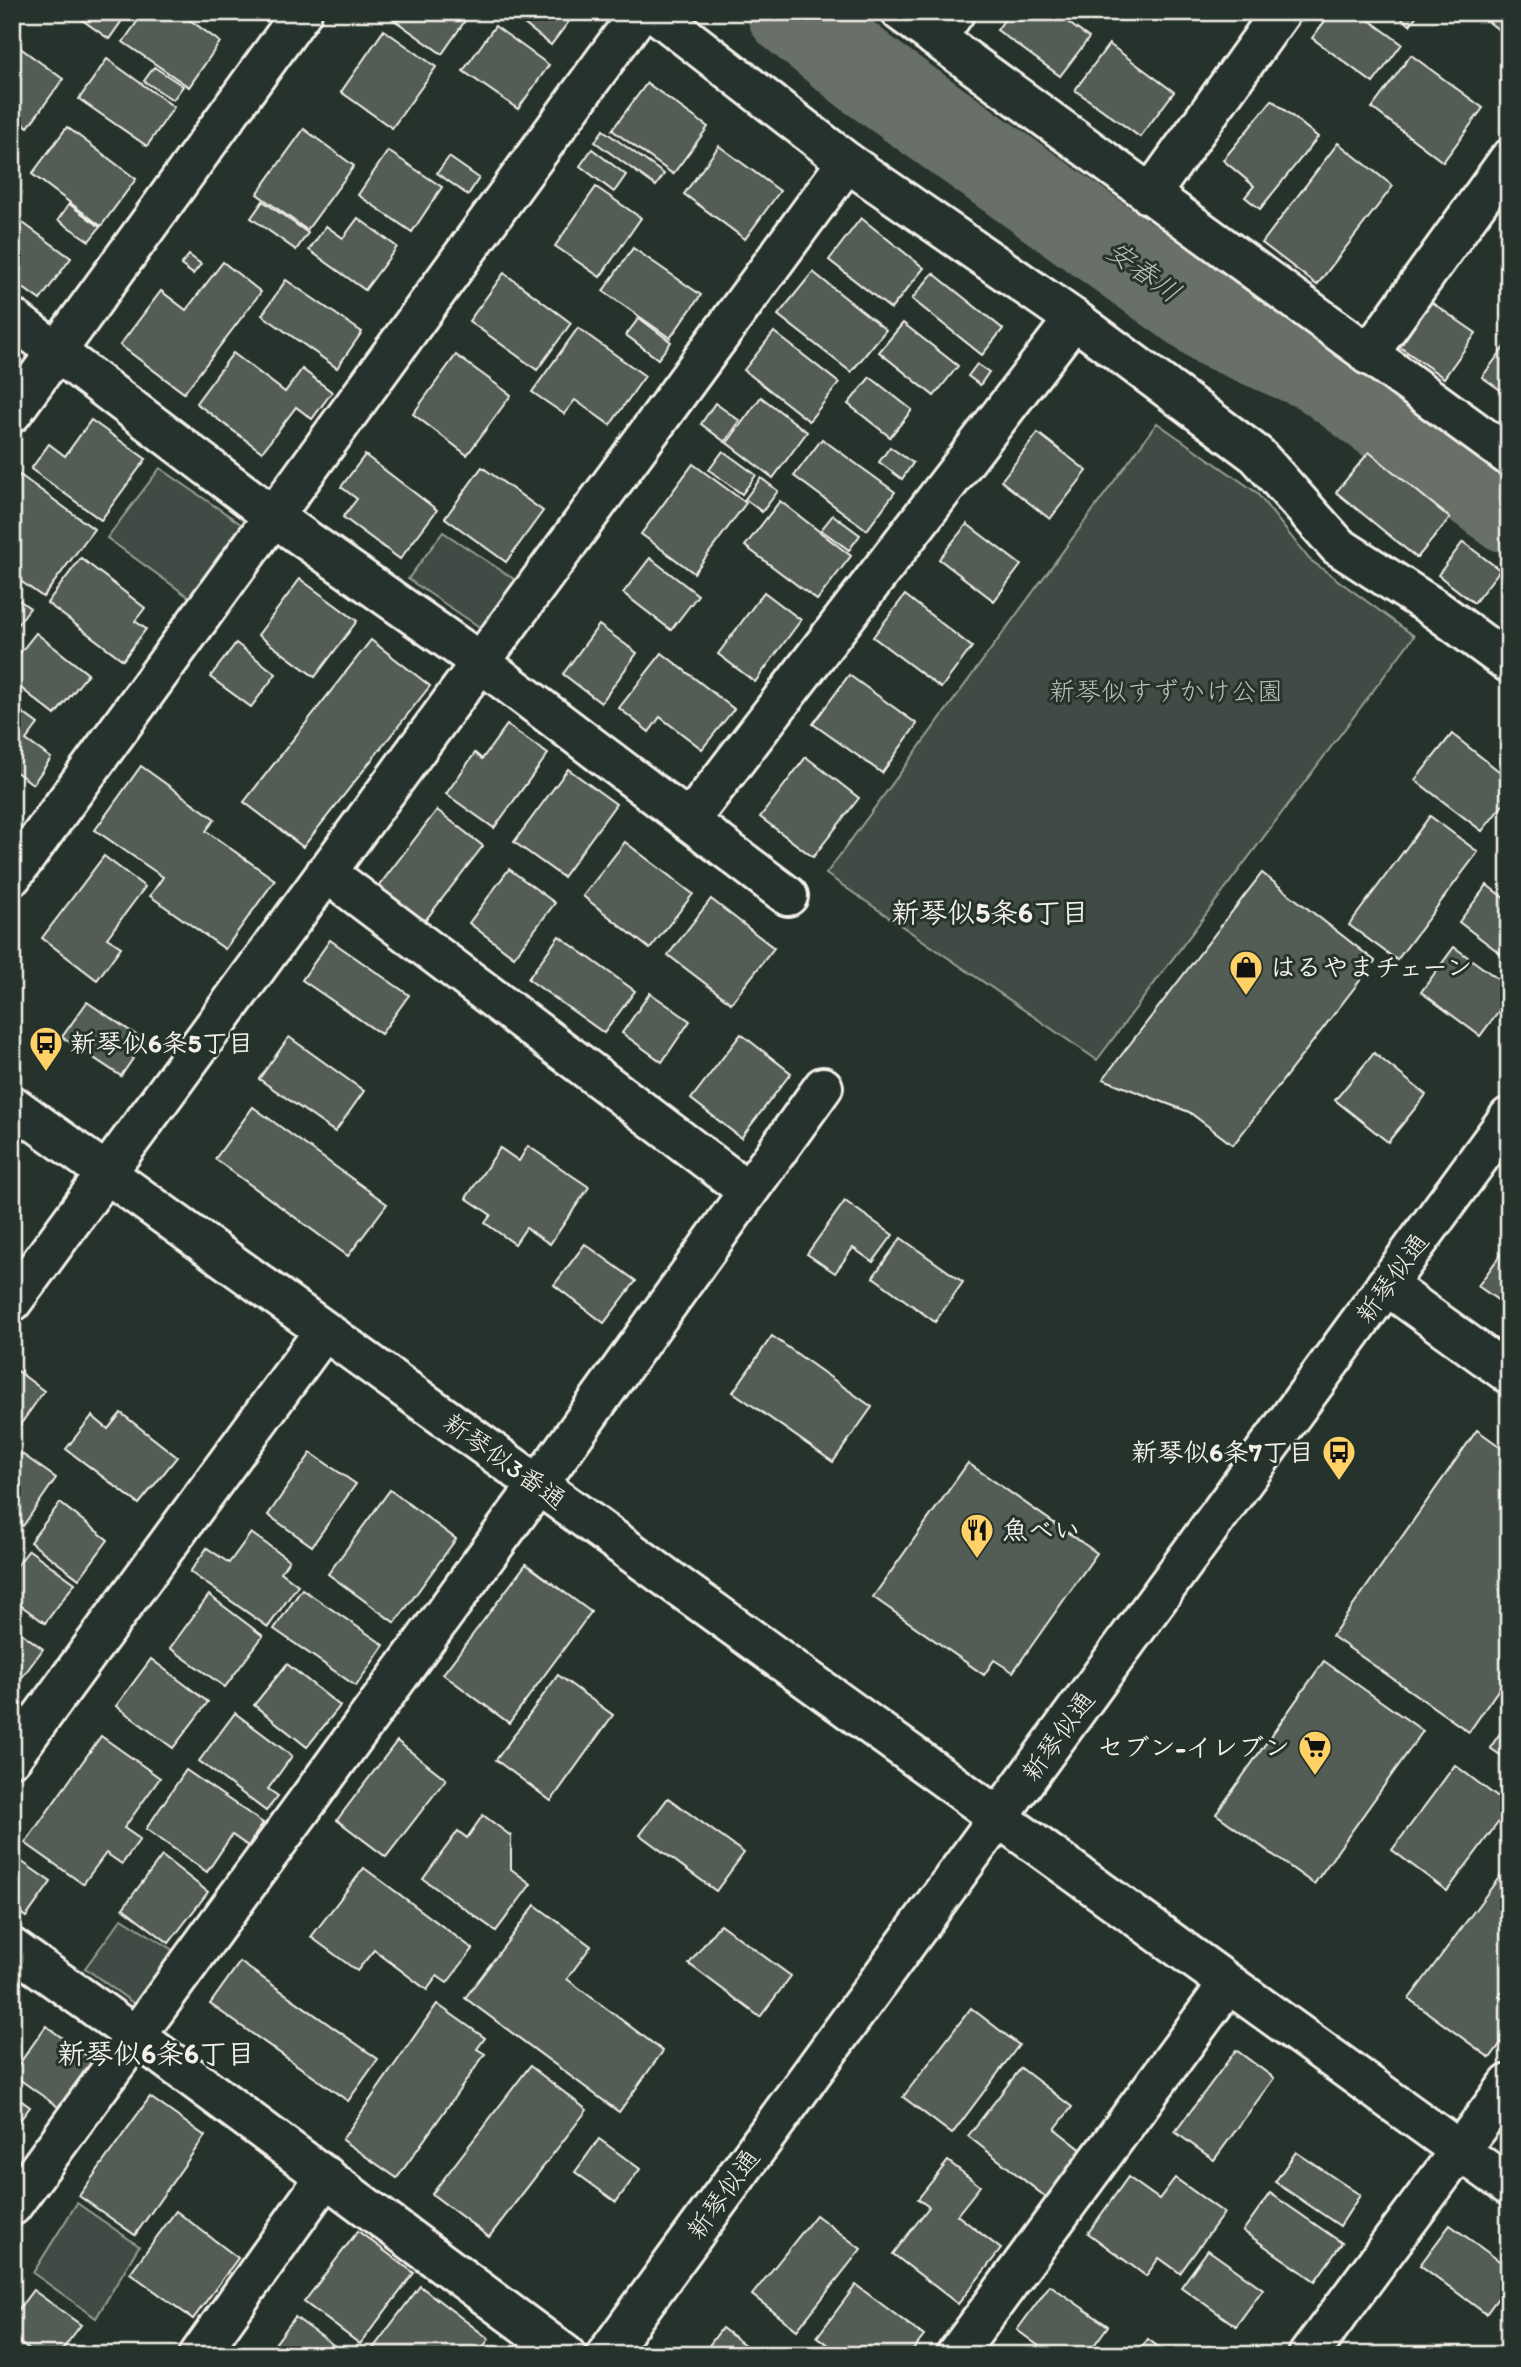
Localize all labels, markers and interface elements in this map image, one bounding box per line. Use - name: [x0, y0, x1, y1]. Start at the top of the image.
- water label: 安春川: [1100, 233, 1188, 309]
- park label: 新琴似すずかけ公園: [1049, 675, 1283, 707]
- district label: 新琴似5条6丁目: [891, 895, 1089, 929]
- shop icon: はるやまチェーン: [1227, 948, 1265, 997]
- place label: はるやまチェーン: [1270, 951, 1472, 983]
- bus stop icon: 新琴似6条5丁目: [27, 1024, 65, 1073]
- place label: 新琴似6条5丁目: [70, 1027, 253, 1059]
- street label: 新琴似通: [1348, 1227, 1436, 1329]
- street label: 新琴似3番通: [437, 1406, 573, 1516]
- bus stop icon: 新琴似6条7丁目: [1320, 1433, 1358, 1482]
- place label: 新琴似6条7丁目: [1131, 1436, 1314, 1468]
- restaurant icon: 魚べい: [958, 1511, 996, 1560]
- place label: 魚べい: [1002, 1514, 1080, 1546]
- street label: 新琴似通: [1014, 1685, 1102, 1787]
- supermarket icon: セブン-イレブン: [1296, 1728, 1334, 1777]
- place label: セブン-イレブン: [1098, 1731, 1290, 1763]
- district label: 新琴似6条6丁目: [57, 2036, 255, 2070]
- street label: 新琴似通: [679, 2143, 767, 2245]

